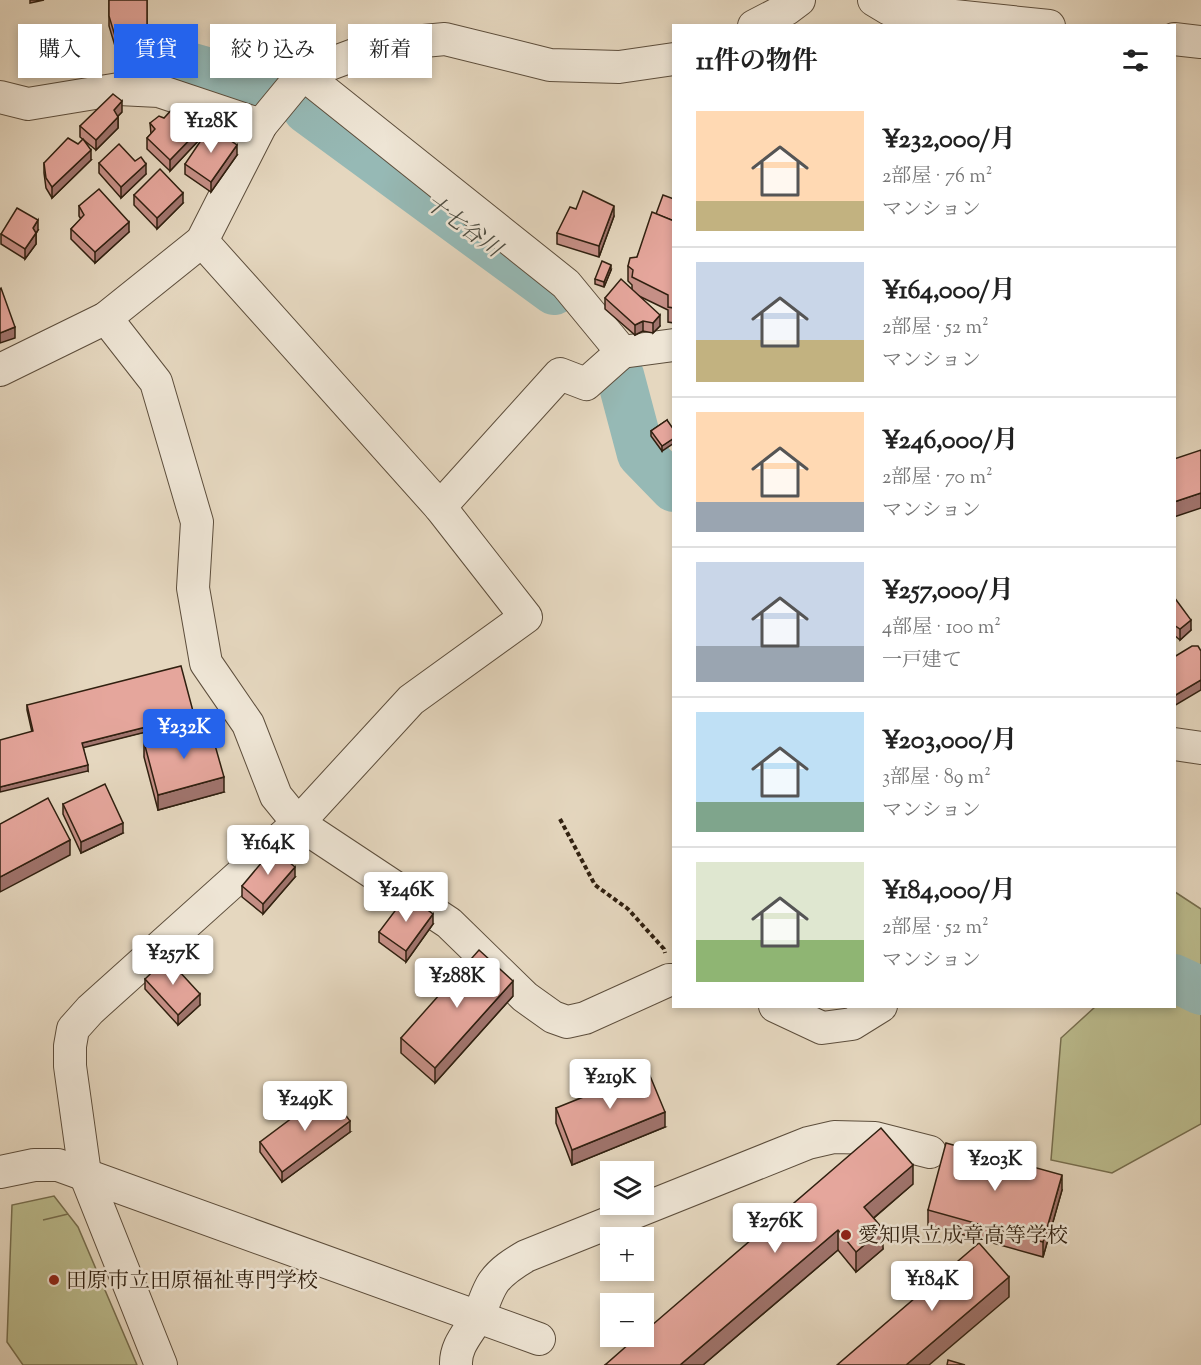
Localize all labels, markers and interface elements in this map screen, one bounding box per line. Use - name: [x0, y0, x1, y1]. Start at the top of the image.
- chip: 購入: [18, 24, 102, 78]
- chip: 賃貸: [114, 24, 198, 78]
- chip: 絞り込み: [210, 24, 336, 78]
- chip: 新着: [348, 24, 432, 78]
- text: 11件の物件: [696, 44, 818, 81]
- icon: filters: [1119, 44, 1152, 77]
- pin: ¥128K: [169, 103, 253, 154]
- text: ¥128K: [184, 108, 238, 137]
- text: ¥232,000/月: [882, 122, 1016, 159]
- icon: home: [744, 135, 816, 207]
- text: 2部屋 · 76 m²: [882, 163, 992, 192]
- water label: 十七谷川: [417, 189, 509, 267]
- text: マンション: [882, 196, 981, 225]
- text: ¥164,000/月: [882, 273, 1016, 310]
- icon: home: [744, 286, 816, 358]
- text: 2部屋 · 52 m²: [882, 314, 989, 343]
- text: マンション: [882, 347, 981, 376]
- text: ¥246,000/月: [882, 423, 1019, 460]
- icon: home: [744, 436, 816, 508]
- text: 2部屋 · 70 m²: [882, 464, 993, 493]
- text: マンション: [882, 497, 981, 526]
- text: ¥257,000/月: [882, 573, 1014, 610]
- icon: home: [744, 586, 816, 658]
- text: 4部屋 · 100 m²: [882, 614, 1001, 643]
- text: 一戸建て: [882, 647, 962, 676]
- pin: ¥232K: [142, 709, 226, 760]
- text: ¥232K: [157, 714, 211, 743]
- text: ¥203,000/月: [882, 723, 1017, 760]
- icon: home: [744, 736, 816, 808]
- text: 3部屋 · 89 m²: [882, 764, 991, 793]
- text: マンション: [882, 797, 981, 826]
- pin: ¥164K: [226, 825, 310, 876]
- text: ¥164K: [241, 830, 295, 859]
- pin: ¥246K: [364, 872, 448, 923]
- text: ¥184,000/月: [882, 873, 1016, 910]
- text: ¥246K: [378, 877, 434, 906]
- icon: home: [744, 886, 816, 958]
- text: 2部屋 · 52 m²: [882, 914, 989, 943]
- pin: ¥257K: [131, 935, 215, 986]
- text: ¥257K: [146, 940, 200, 969]
- text: マンション: [882, 947, 981, 976]
- pin: ¥288K: [415, 958, 499, 1009]
- text: ¥288K: [429, 963, 485, 992]
- pin: ¥219K: [568, 1059, 652, 1110]
- text: ¥219K: [584, 1064, 636, 1093]
- pin: ¥249K: [263, 1081, 347, 1132]
- text: ¥249K: [277, 1086, 333, 1115]
- pin: ¥203K: [953, 1141, 1037, 1192]
- text: ¥203K: [967, 1146, 1023, 1175]
- map controls: [600, 1161, 654, 1347]
- button: layers: [600, 1161, 654, 1215]
- pin: ¥276K: [733, 1203, 817, 1254]
- text: ¥276K: [747, 1208, 803, 1237]
- place label: 愛知県立成章高等学校: [858, 1222, 1068, 1252]
- button: +: [600, 1227, 654, 1281]
- marker: 愛知県立成章高等学校: [839, 1228, 853, 1242]
- pin: ¥184K: [890, 1261, 974, 1312]
- text: ¥184K: [905, 1266, 959, 1295]
- place label: 田原市立田原福祉専門学校: [66, 1267, 318, 1297]
- marker: 田原市立田原福祉専門学校: [47, 1273, 61, 1287]
- button: −: [600, 1293, 654, 1347]

